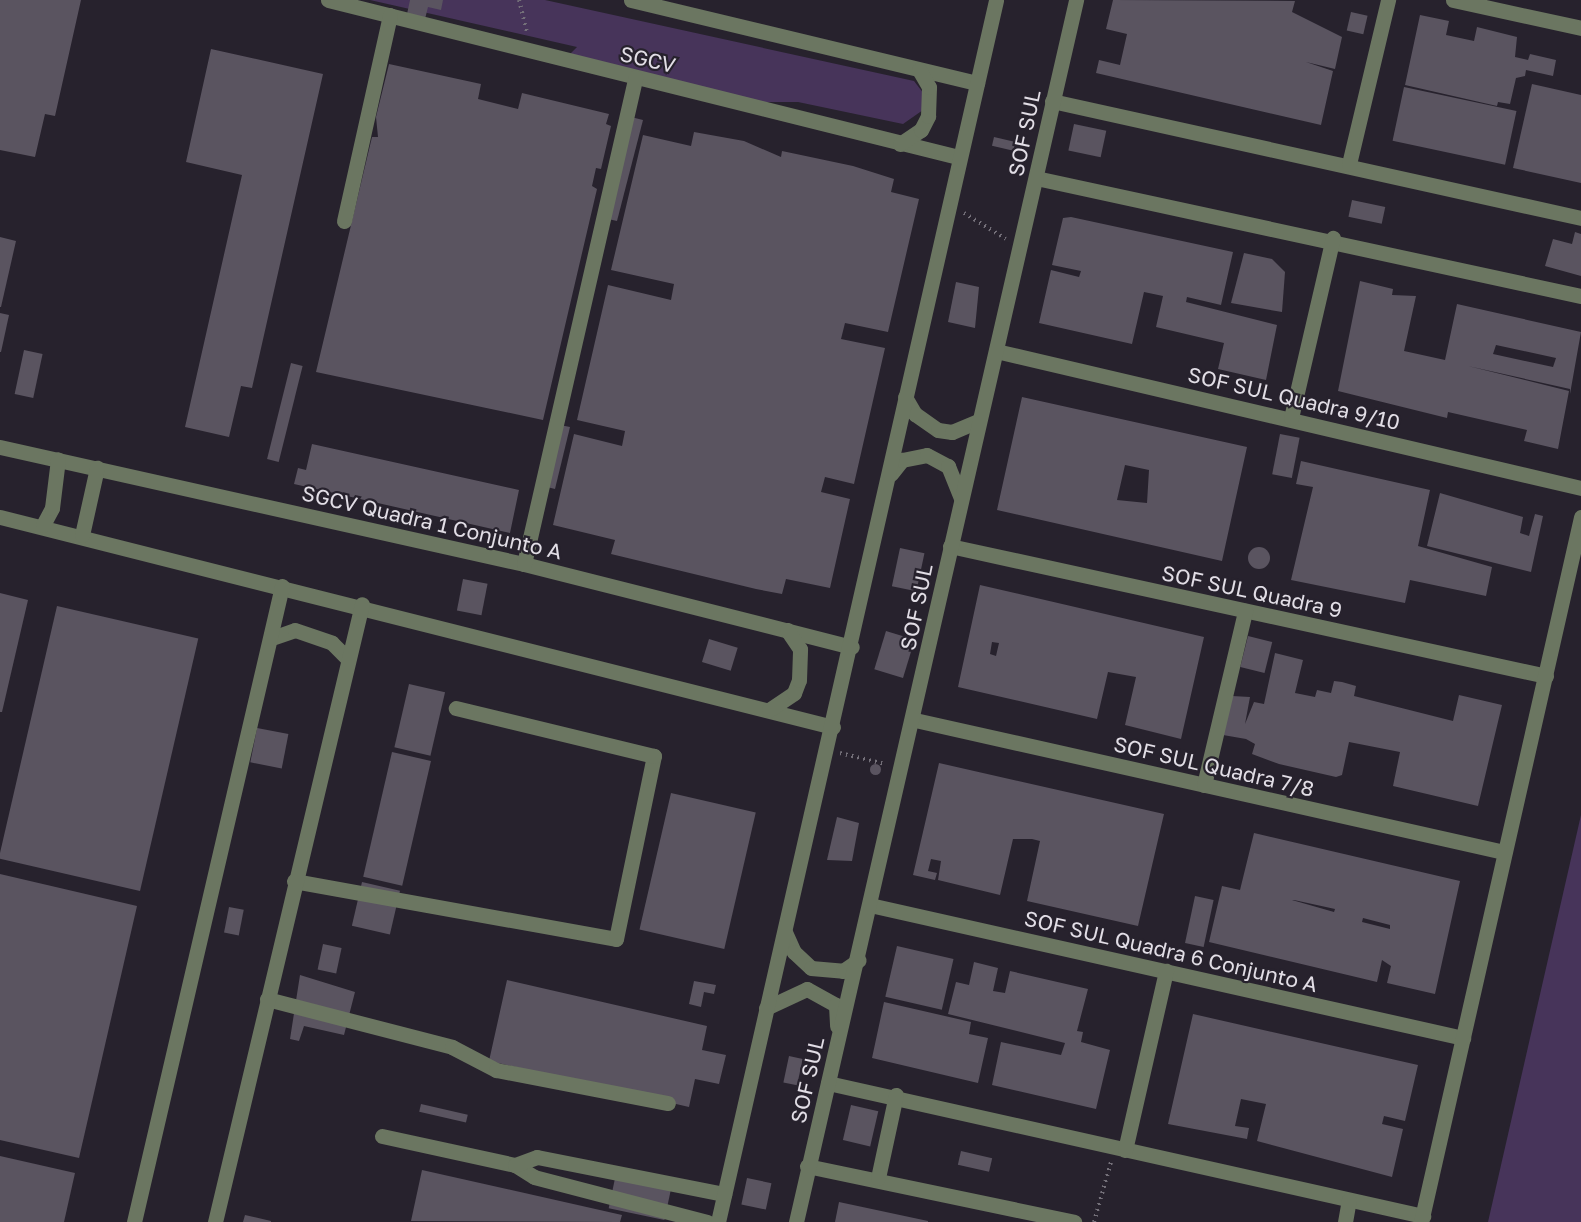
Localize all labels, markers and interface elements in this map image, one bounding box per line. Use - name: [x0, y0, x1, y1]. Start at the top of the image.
- street label: SGCV: [618, 40, 678, 78]
- street label: SOF SUL: [1003, 88, 1045, 178]
- street label: SOF SUL Quadra 9/10: [1186, 361, 1402, 435]
- street label: SGCV Quadra 1 Conjunto A: [300, 480, 564, 564]
- street label: SOF SUL Quadra 9: [1160, 560, 1344, 622]
- street label: SOF SUL: [895, 562, 937, 652]
- street label: SOF SUL Quadra 7/8: [1111, 731, 1317, 801]
- street label: SOF SUL Quadra 6 Conjunto A: [1022, 905, 1320, 997]
- street label: SOF SUL: [785, 1035, 829, 1125]

